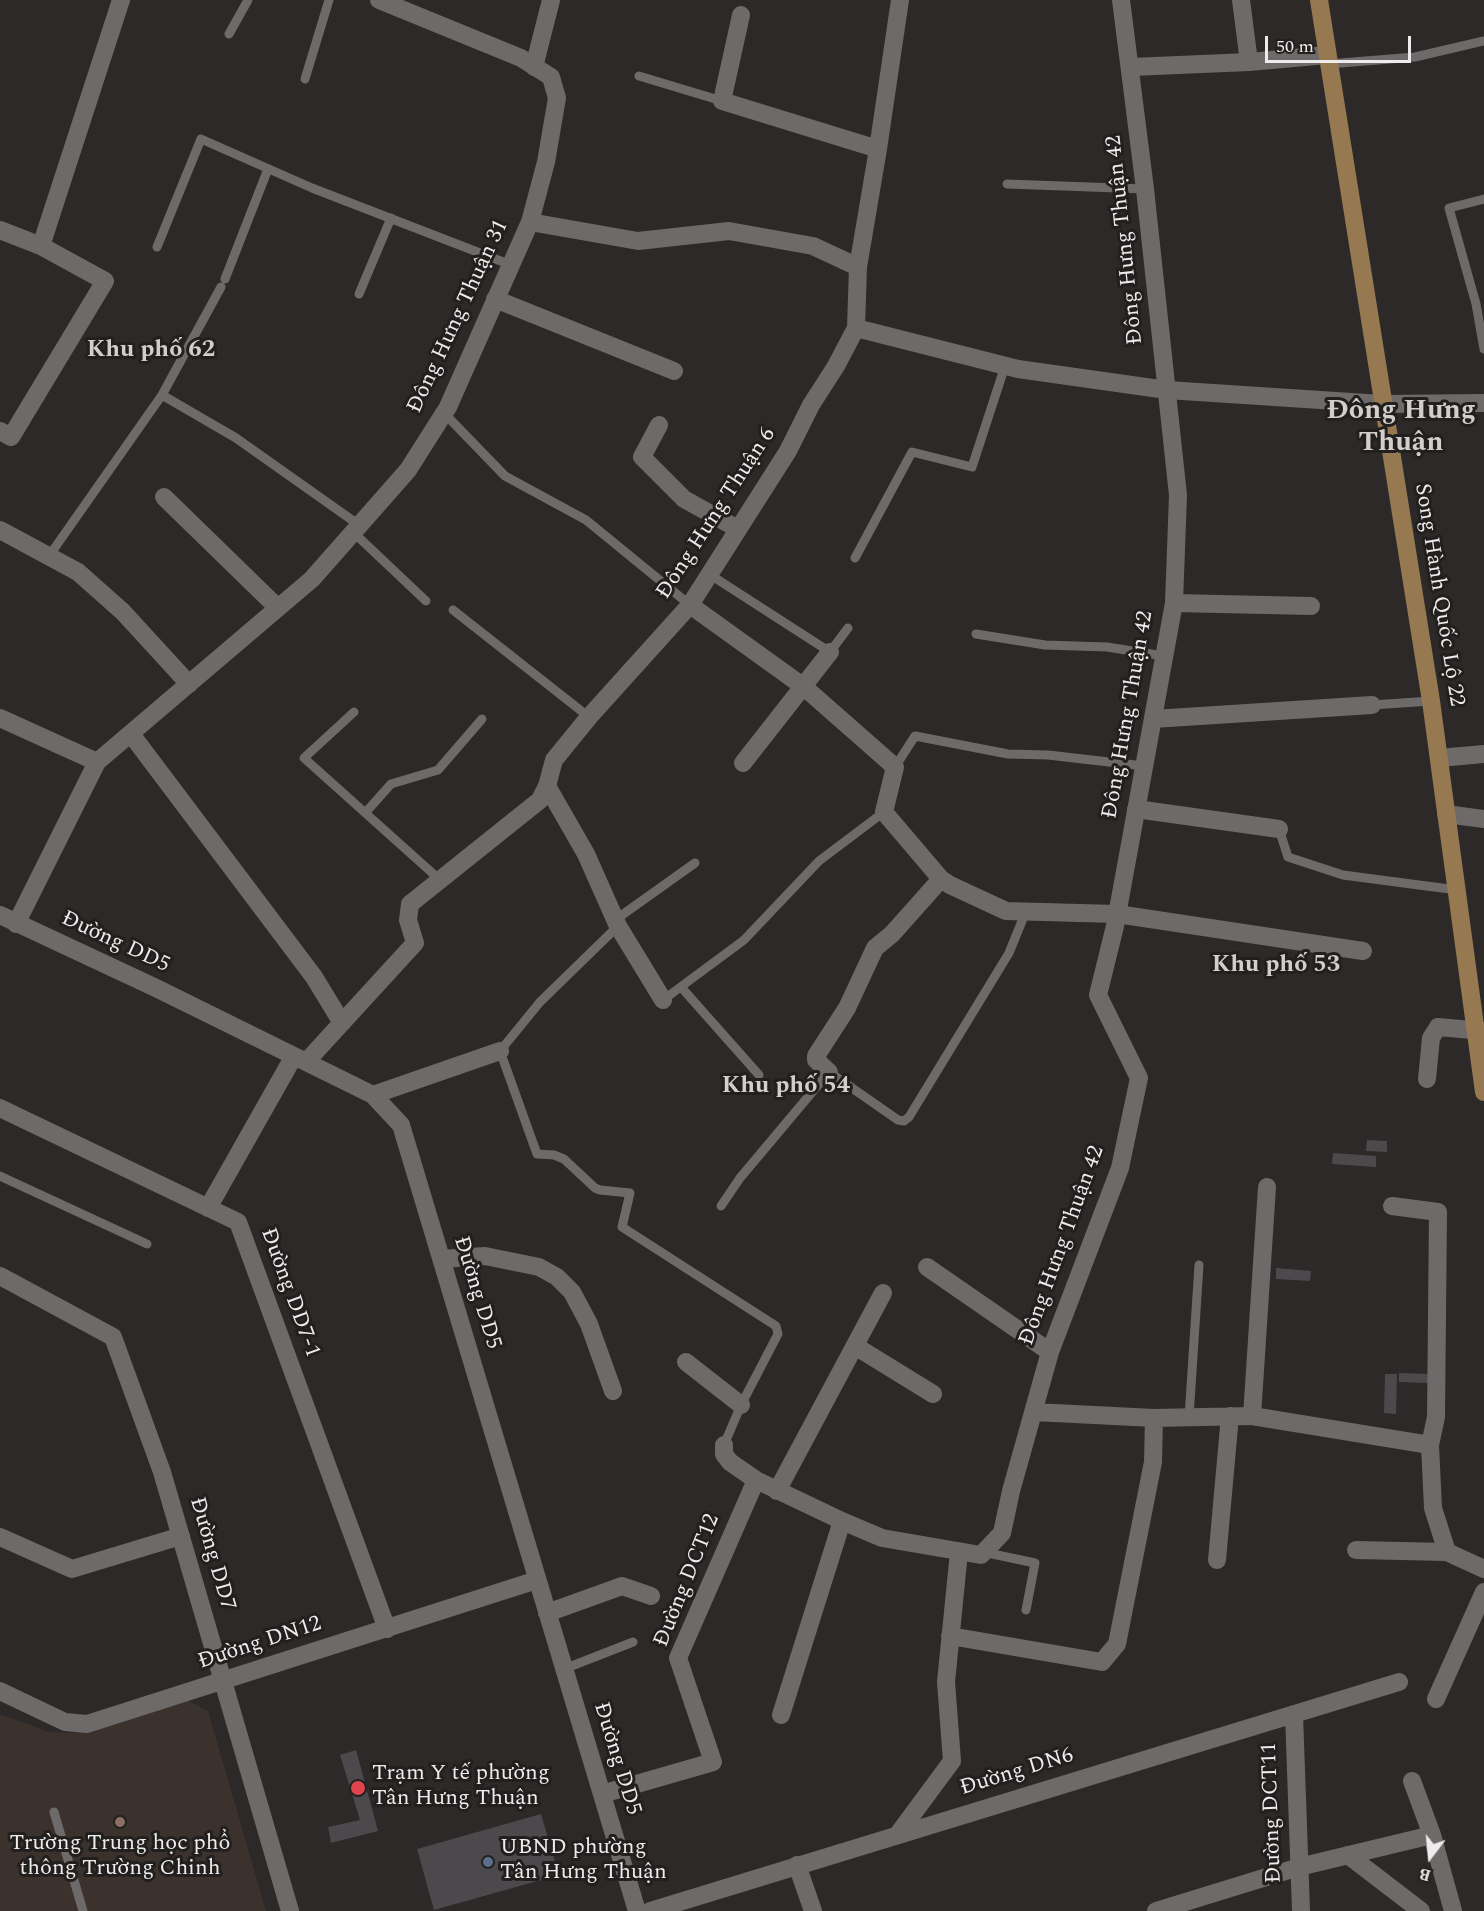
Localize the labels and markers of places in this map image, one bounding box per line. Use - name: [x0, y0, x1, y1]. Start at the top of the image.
- place label: Trạm Y tế phường Tân Hưng Thuận: [372, 1762, 550, 1814]
- marker: Trạm Y tế phường Tân Hưng Thuận: [349, 1779, 367, 1797]
- marker: Trường Trung học phổ thông Trường Chinh: [113, 1815, 127, 1829]
- place label: Trường Trung học phổ thông Trường Chinh: [10, 1832, 230, 1884]
- place label: UBND phường Tân Hưng Thuận: [500, 1836, 667, 1888]
- marker: UBND phường Tân Hưng Thuận: [481, 1855, 495, 1869]

